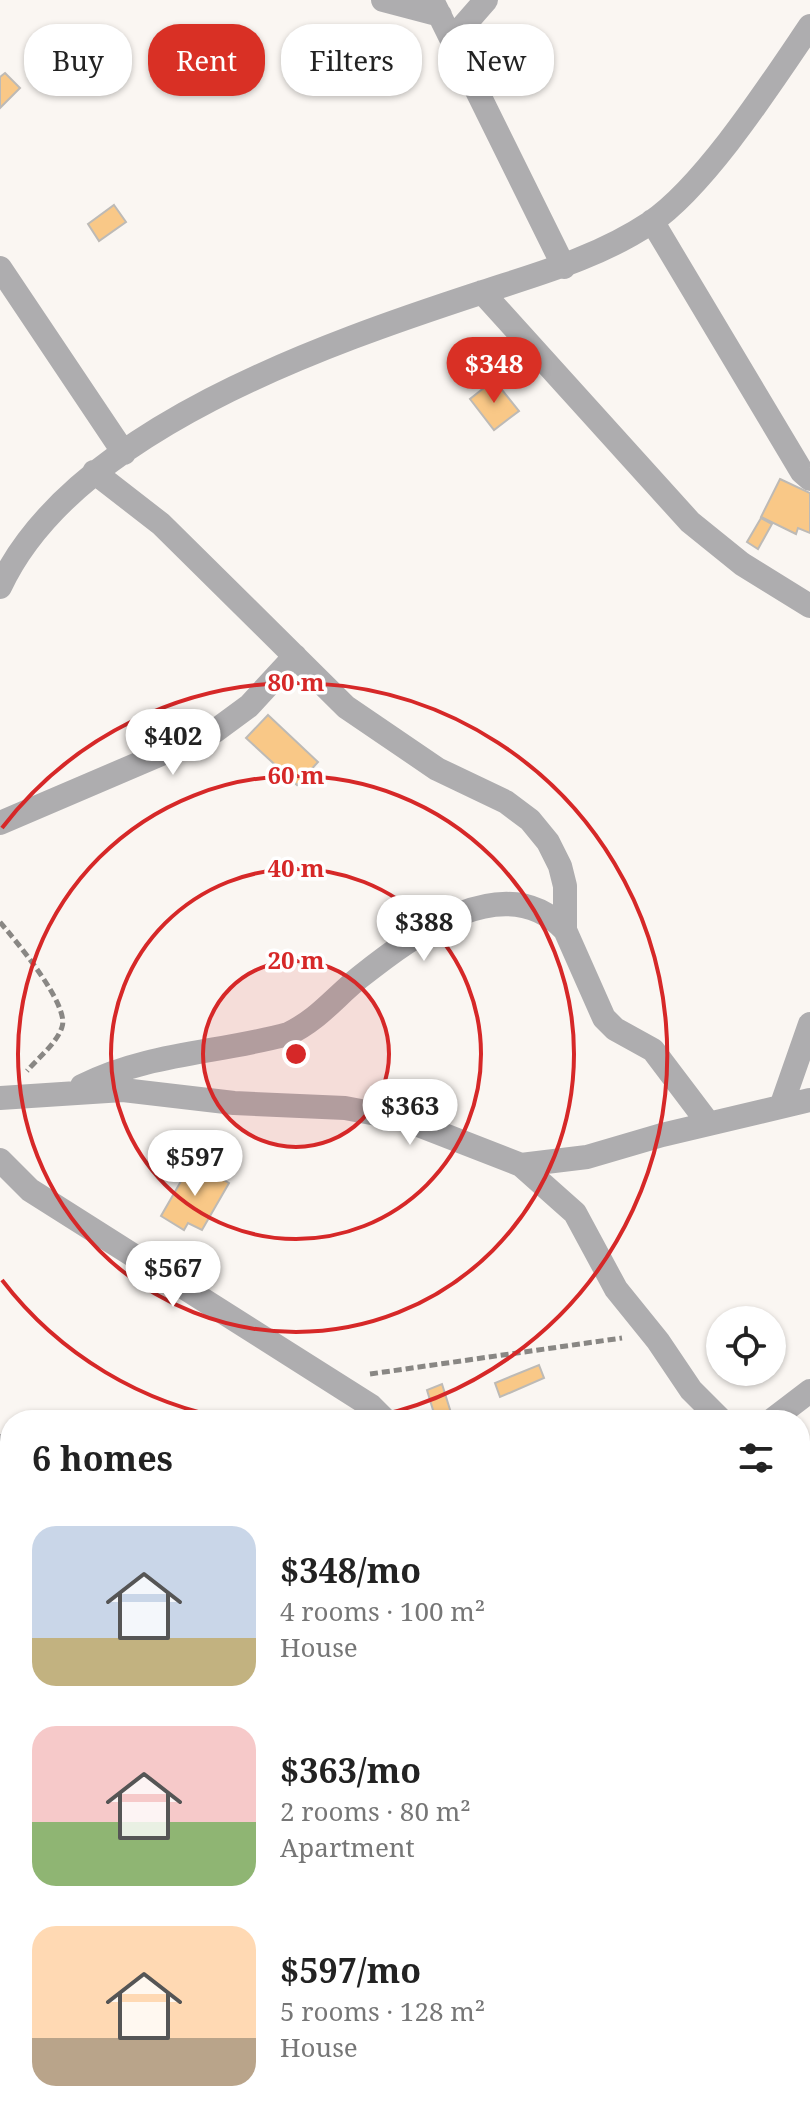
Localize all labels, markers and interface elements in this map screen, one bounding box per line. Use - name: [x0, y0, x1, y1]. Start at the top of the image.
- chip: Buy: [24, 24, 132, 96]
- chip: Rent: [148, 24, 265, 96]
- chip: Filters: [281, 24, 422, 96]
- chip: New: [438, 24, 554, 96]
- pin: $348: [447, 337, 541, 405]
- text: $348: [465, 345, 523, 381]
- text: 80 m: [267, 665, 325, 698]
- pin: $402: [126, 709, 220, 777]
- text: $402: [144, 717, 202, 753]
- text: 60 m: [267, 758, 325, 791]
- text: 40 m: [267, 851, 325, 884]
- pin: $388: [377, 895, 471, 963]
- text: $388: [395, 903, 453, 939]
- text: 20 m: [267, 943, 325, 976]
- centre of rings: [282, 1040, 310, 1068]
- pin: $363: [363, 1079, 457, 1147]
- text: $363: [381, 1087, 439, 1123]
- pin: $597: [148, 1130, 242, 1198]
- text: $597: [166, 1138, 224, 1174]
- pin: $567: [126, 1241, 220, 1309]
- text: $567: [144, 1249, 202, 1285]
- map controls: [706, 1306, 786, 1386]
- button: locate: [706, 1306, 786, 1386]
- text: 6 homes: [32, 1435, 173, 1481]
- icon: filters: [734, 1436, 778, 1480]
- text: $348/mo: [280, 1547, 421, 1593]
- icon: home: [96, 1558, 192, 1654]
- text: 4 rooms · 100 m²: [280, 1593, 485, 1629]
- text: House: [280, 1629, 358, 1665]
- text: $363/mo: [280, 1747, 421, 1793]
- icon: home: [96, 1758, 192, 1854]
- text: 2 rooms · 80 m²: [280, 1793, 471, 1829]
- text: Apartment: [280, 1829, 415, 1865]
- text: $597/mo: [280, 1947, 421, 1993]
- icon: home: [96, 1958, 192, 2054]
- text: 5 rooms · 128 m²: [280, 1993, 485, 2029]
- text: House: [280, 2029, 358, 2065]

